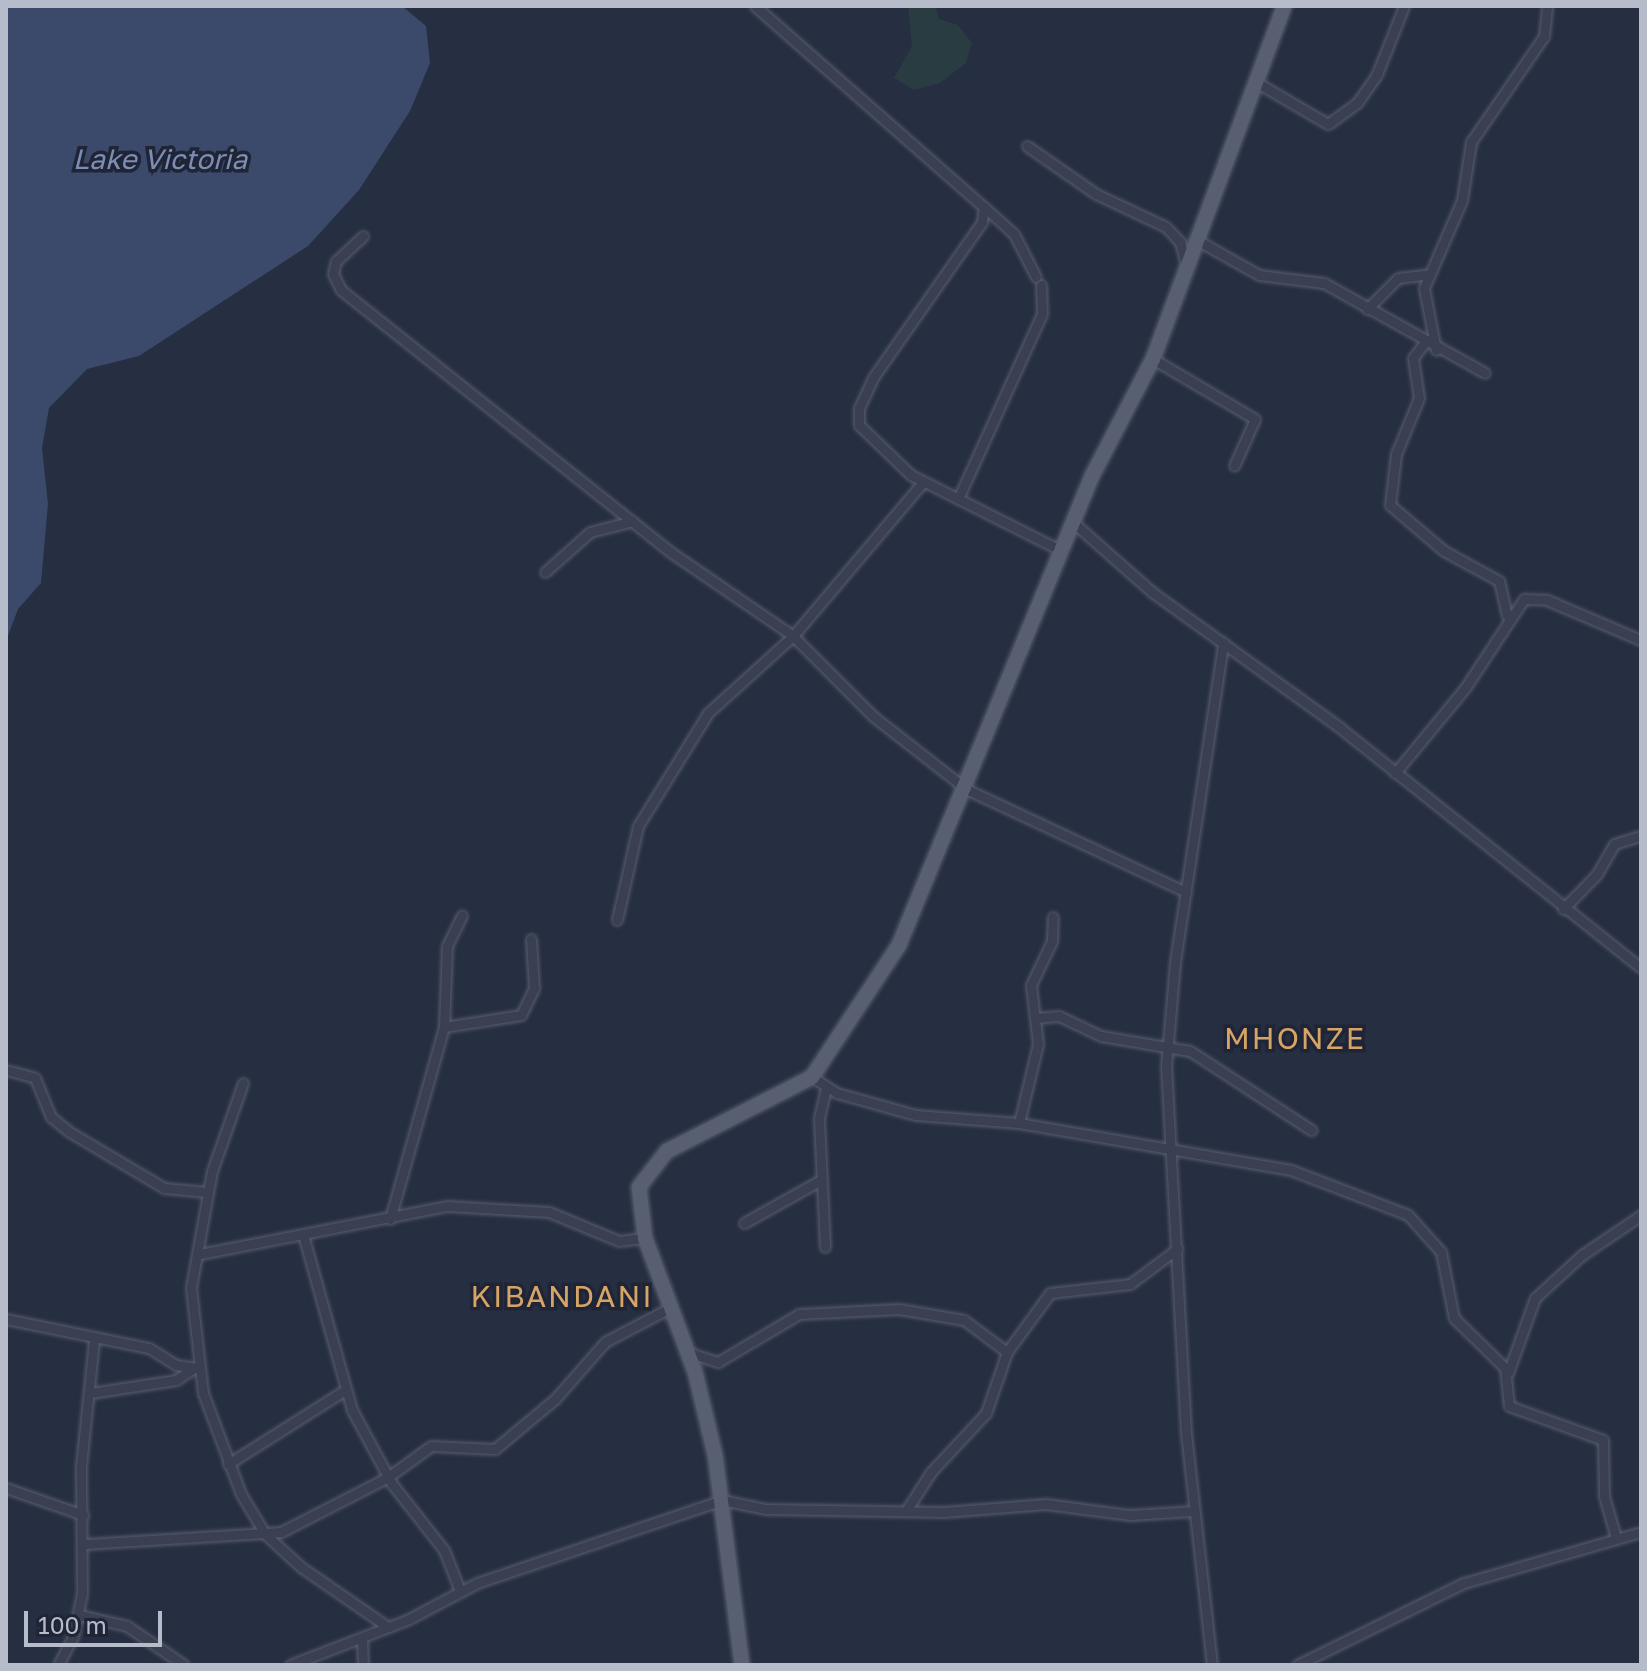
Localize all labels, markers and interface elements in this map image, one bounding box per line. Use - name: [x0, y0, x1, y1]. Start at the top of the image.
- water label: Lake Victoria: [73, 142, 247, 176]
- district label: MHONZE: [1224, 1020, 1366, 1056]
- district label: KIBANDANI: [470, 1278, 654, 1314]
- scale bar: [28, 1595, 166, 1645]
- text: 100 m: [38, 1610, 107, 1639]

